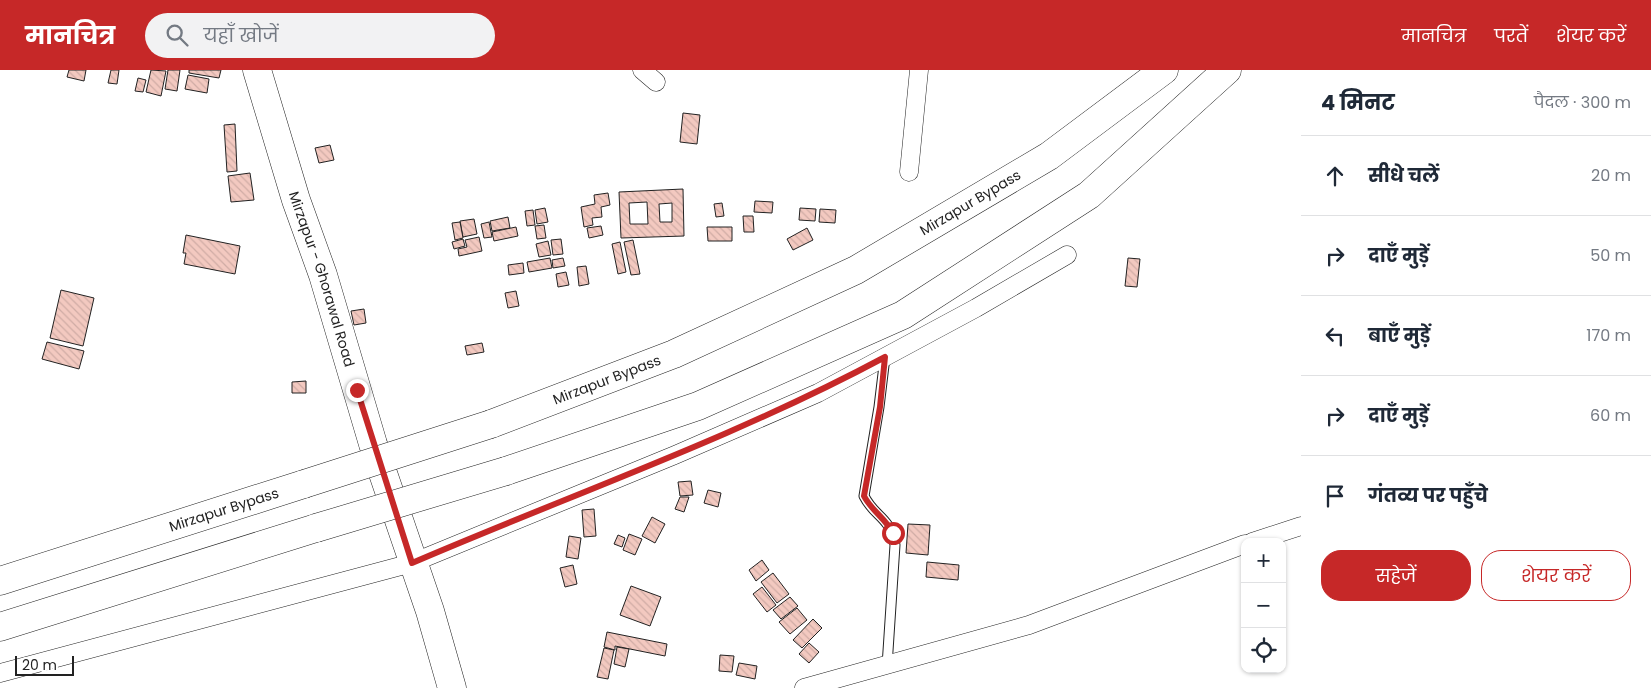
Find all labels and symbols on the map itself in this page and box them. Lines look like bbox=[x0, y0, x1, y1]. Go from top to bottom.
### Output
street label: Mirzapur Bypass bbox=[916, 165, 1024, 240]
street label: Mirzapur - Ghorawal Road bbox=[284, 189, 360, 369]
street label: Mirzapur Bypass bbox=[550, 350, 664, 409]
route end bbox=[346, 379, 369, 402]
street label: Mirzapur Bypass bbox=[167, 483, 281, 536]
route start bbox=[882, 522, 905, 545]
scale bar bbox=[15, 653, 74, 676]

